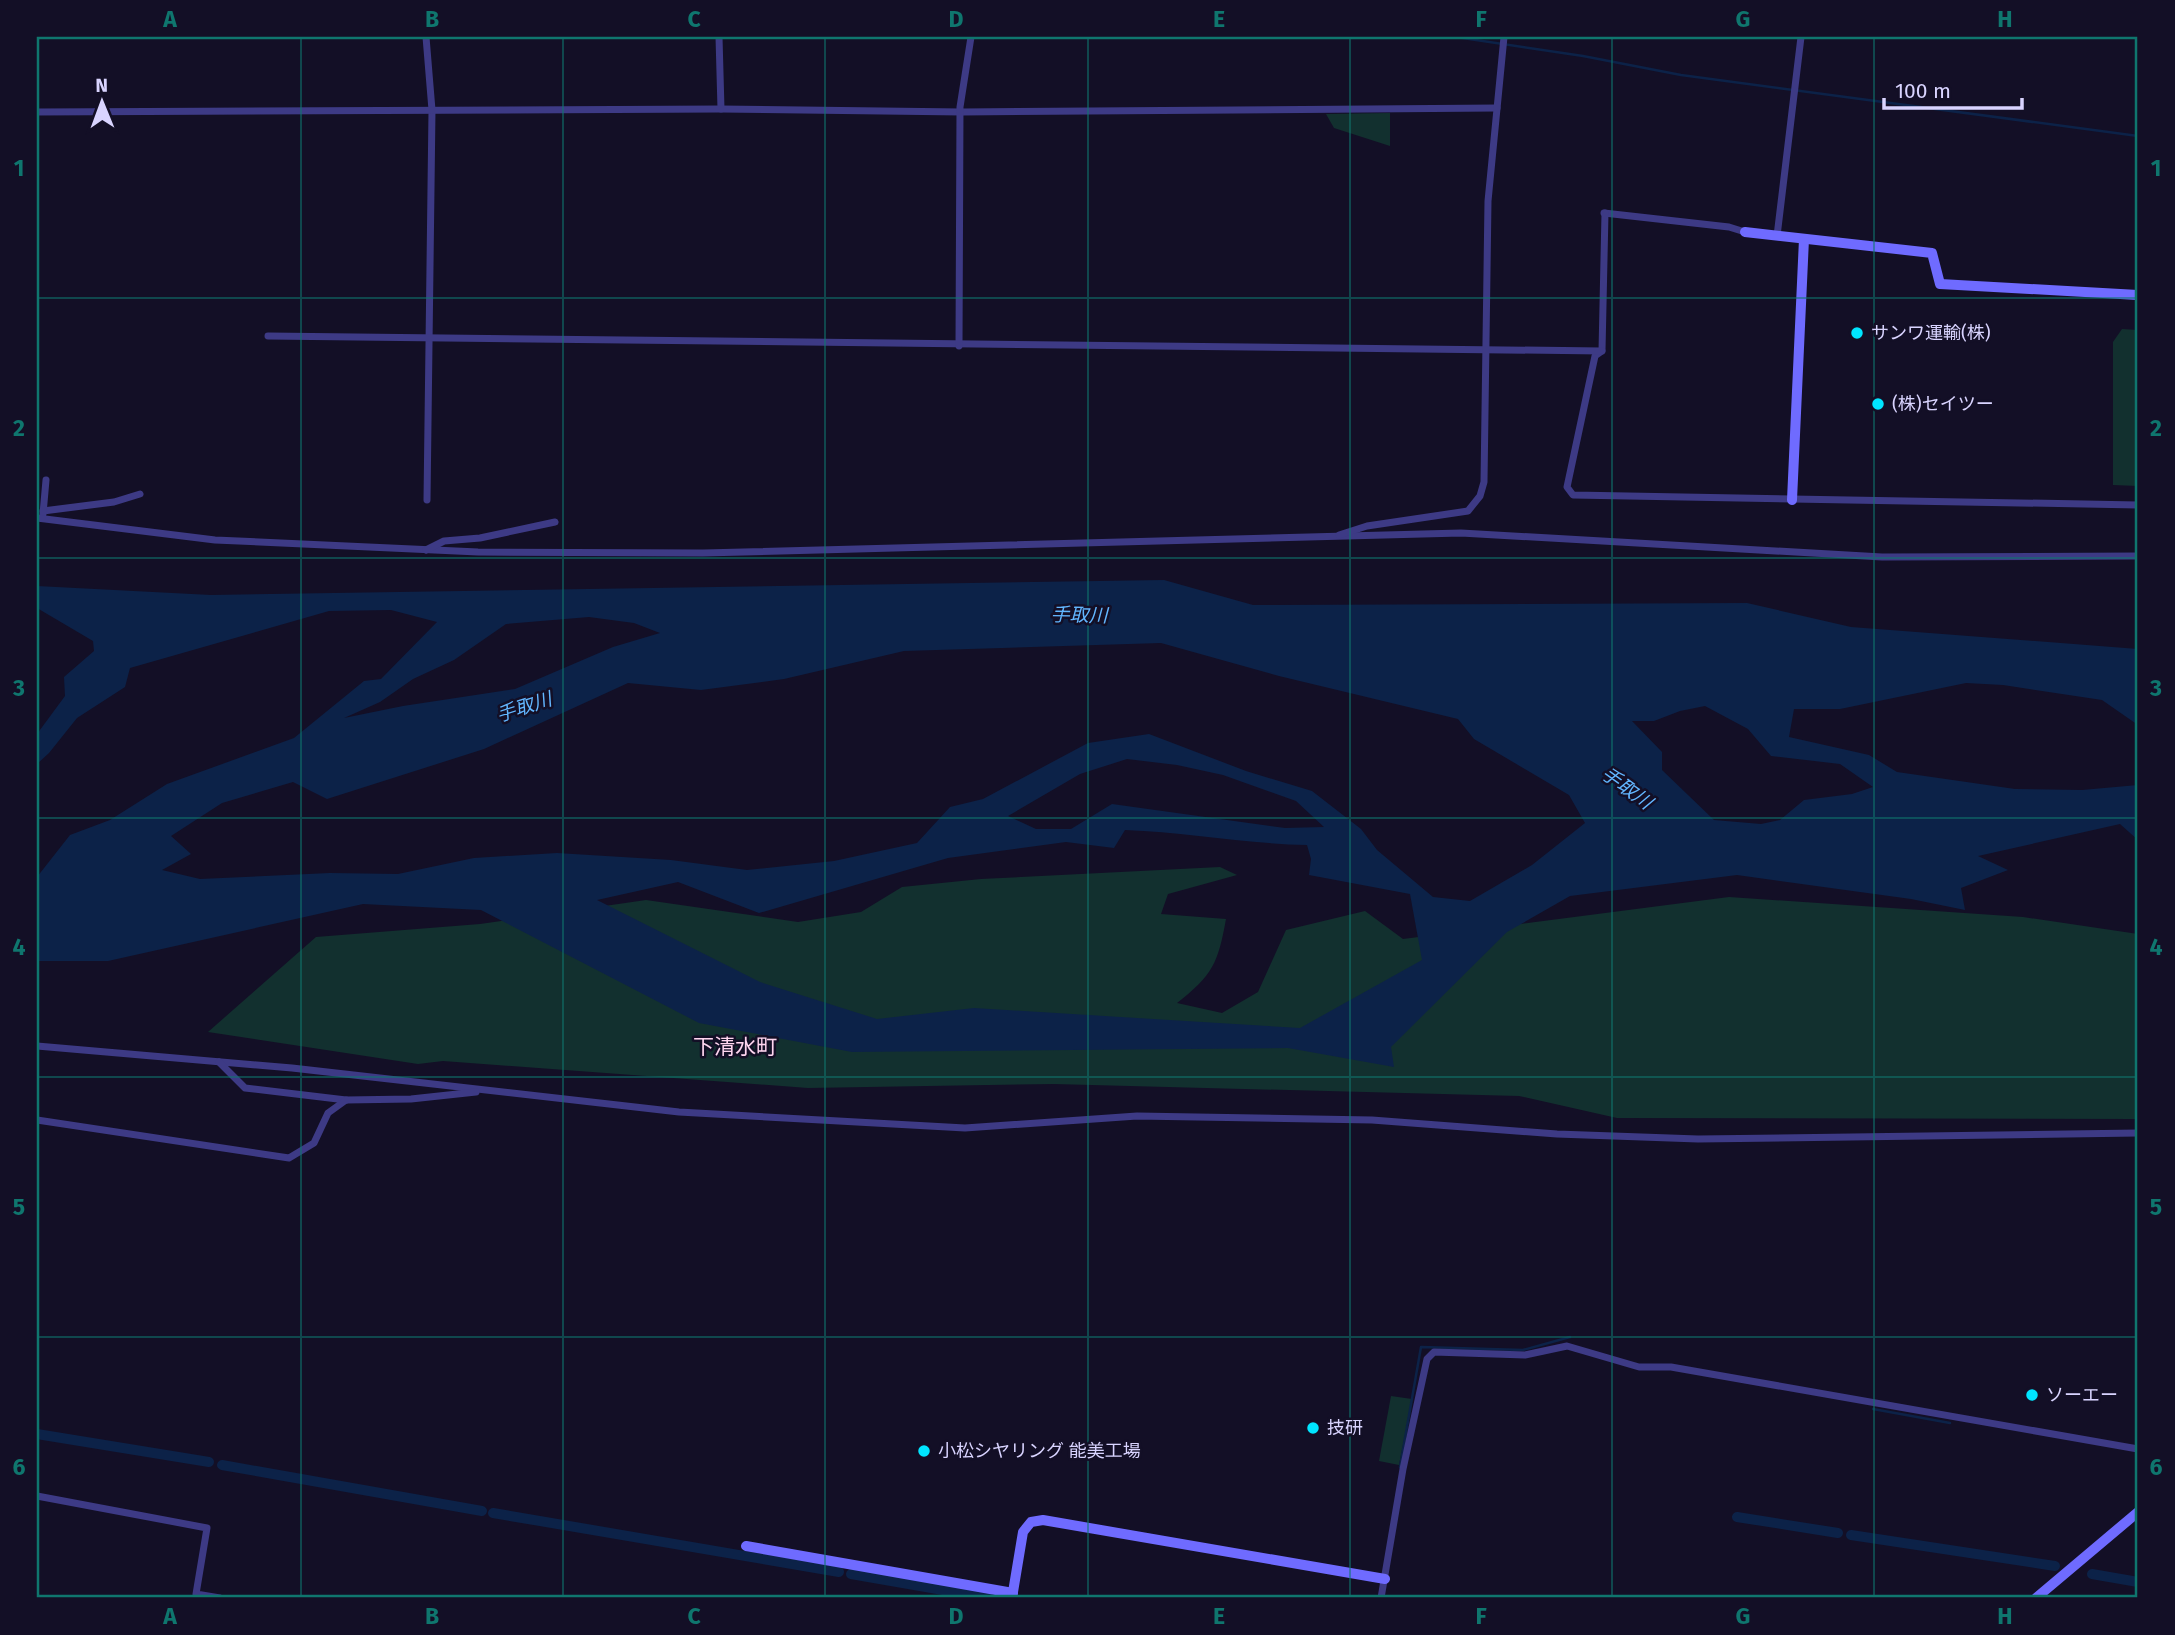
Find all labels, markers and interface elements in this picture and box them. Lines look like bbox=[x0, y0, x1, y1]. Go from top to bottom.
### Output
text: A bbox=[162, 5, 177, 33]
text: B bbox=[425, 5, 439, 33]
text: C bbox=[687, 5, 701, 33]
text: D bbox=[949, 5, 964, 33]
text: E bbox=[1213, 5, 1225, 33]
text: F bbox=[1475, 5, 1487, 33]
text: G bbox=[1736, 5, 1750, 33]
text: H bbox=[1997, 5, 2013, 33]
north arrow bbox=[66, 66, 136, 136]
scale bar bbox=[1884, 66, 2023, 110]
text: N bbox=[95, 74, 108, 97]
text: 100 m bbox=[1895, 78, 1951, 104]
text: 1 bbox=[14, 154, 24, 182]
text: 1 bbox=[2151, 154, 2161, 182]
place label: サンワ運輸(株) bbox=[1871, 322, 1991, 344]
marker: サンワ運輸(株) bbox=[1849, 325, 1865, 341]
place label: (株)セイツー bbox=[1892, 393, 1994, 415]
marker: (株)セイツー bbox=[1870, 396, 1886, 412]
text: 2 bbox=[13, 414, 25, 442]
text: 2 bbox=[2150, 414, 2162, 442]
water label: 手取川 bbox=[1050, 603, 1110, 627]
text: 3 bbox=[12, 674, 25, 702]
text: 3 bbox=[2149, 674, 2162, 702]
water label: 手取川 bbox=[493, 687, 557, 727]
water label: 手取川 bbox=[1597, 762, 1658, 815]
text: 4 bbox=[13, 933, 26, 961]
text: 4 bbox=[2150, 933, 2163, 961]
district label: 下清水町 bbox=[693, 1034, 777, 1060]
text: 5 bbox=[13, 1193, 25, 1221]
text: 5 bbox=[2150, 1193, 2162, 1221]
place label: ソーエー bbox=[2046, 1384, 2118, 1406]
marker: ソーエー bbox=[2024, 1387, 2040, 1403]
place label: 技研 bbox=[1327, 1417, 1363, 1439]
marker: 技研 bbox=[1305, 1420, 1321, 1436]
place label: 小松シヤリング 能美工場 bbox=[938, 1440, 1141, 1462]
marker: 小松シヤリング 能美工場 bbox=[916, 1443, 932, 1459]
text: 6 bbox=[13, 1453, 26, 1481]
text: 6 bbox=[2150, 1453, 2163, 1481]
text: A bbox=[162, 1602, 177, 1630]
text: B bbox=[425, 1602, 439, 1630]
text: C bbox=[687, 1602, 701, 1630]
text: D bbox=[949, 1602, 964, 1630]
text: E bbox=[1213, 1602, 1225, 1630]
text: F bbox=[1475, 1602, 1487, 1630]
text: G bbox=[1736, 1602, 1750, 1630]
text: H bbox=[1997, 1602, 2013, 1630]

